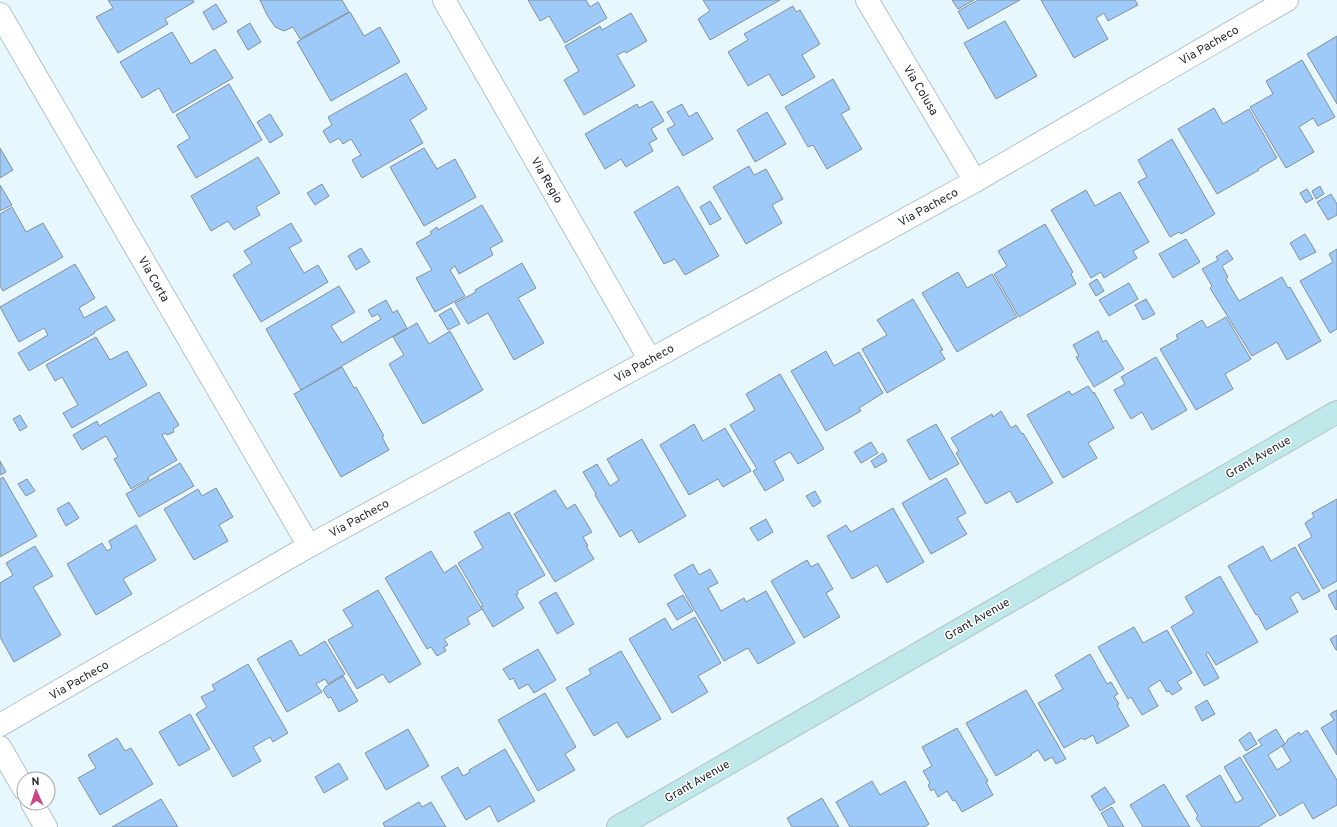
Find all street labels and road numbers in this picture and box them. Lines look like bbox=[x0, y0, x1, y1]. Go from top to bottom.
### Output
street label: Via Pacheco bbox=[1177, 22, 1242, 69]
street label: Via Colusa bbox=[899, 62, 941, 119]
street label: Via Regio bbox=[526, 154, 566, 207]
street label: Via Pacheco bbox=[896, 185, 962, 231]
street label: Via Corta bbox=[134, 254, 173, 305]
street label: Via Pacheco bbox=[612, 341, 678, 387]
street label: Grant Avenue bbox=[1223, 433, 1294, 483]
street label: Via Pacheco bbox=[327, 496, 393, 542]
street label: Grant Avenue bbox=[942, 595, 1013, 645]
street label: Via Pacheco bbox=[47, 657, 112, 704]
street label: Grant Avenue bbox=[662, 757, 733, 807]

